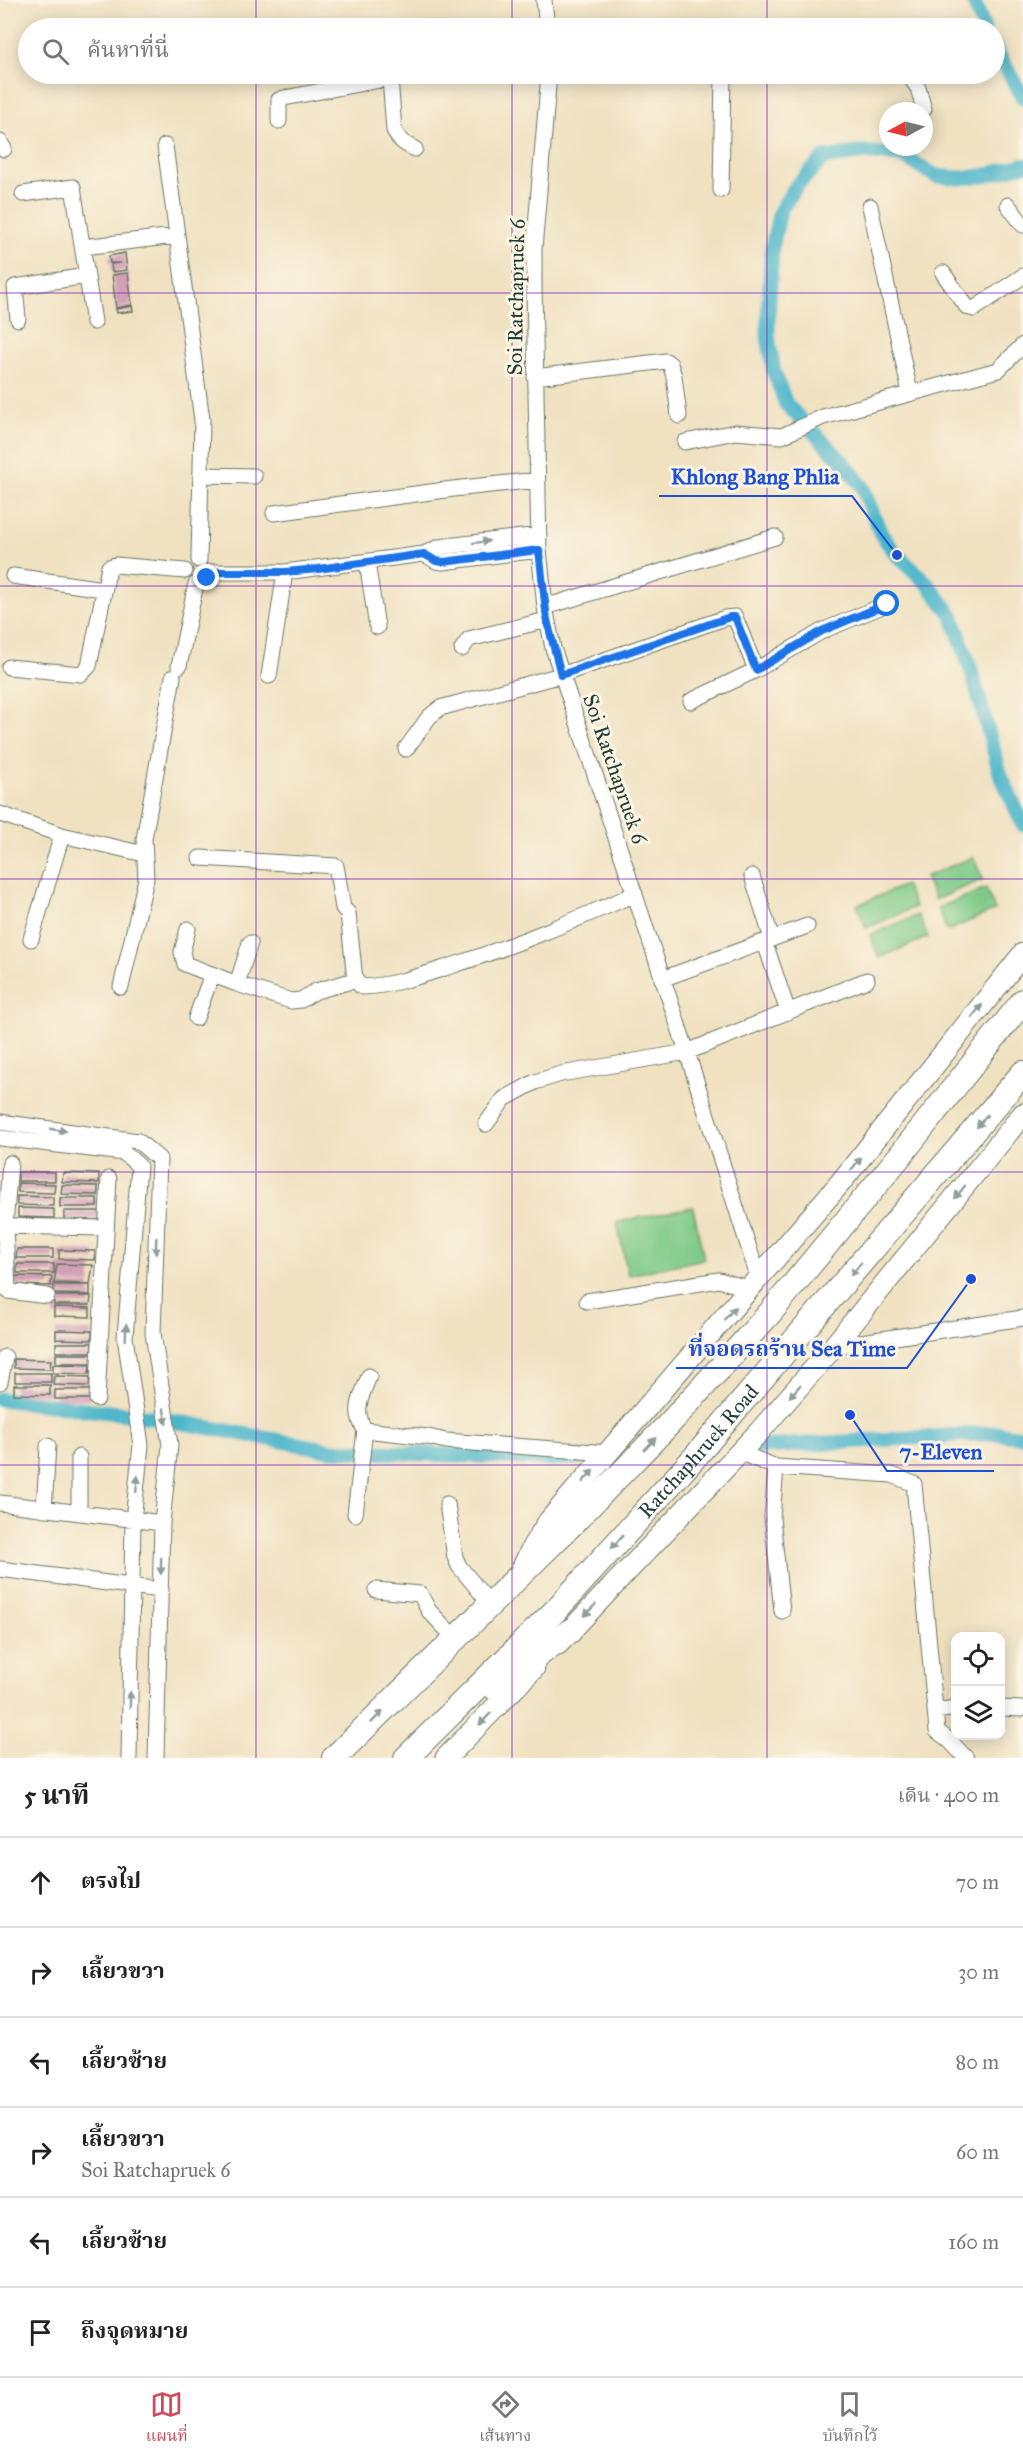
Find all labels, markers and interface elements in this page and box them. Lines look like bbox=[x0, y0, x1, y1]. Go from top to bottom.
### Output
search box bbox=[18, 18, 1005, 84]
icon: search bbox=[39, 35, 72, 68]
text: ค้นหาที่นี่ bbox=[87, 36, 169, 63]
north arrow bbox=[879, 102, 933, 156]
street label: Soi Ratchapruek 6 bbox=[502, 217, 530, 376]
callout: Khlong Bang Phlia bbox=[659, 456, 852, 496]
text: Khlong Bang Phlia bbox=[671, 463, 840, 490]
one-way arrow bbox=[471, 537, 490, 546]
route end bbox=[193, 564, 219, 590]
route start bbox=[873, 590, 899, 616]
street label: Soi Ratchapruek 6 bbox=[577, 691, 653, 849]
one-way arrow bbox=[971, 1003, 984, 1019]
one-way arrow bbox=[976, 1113, 989, 1129]
one-way arrow bbox=[49, 1125, 68, 1134]
one-way arrow bbox=[849, 1156, 861, 1171]
one-way arrow bbox=[953, 1184, 966, 1200]
one-way arrow bbox=[151, 1236, 161, 1255]
one-way arrow bbox=[850, 1261, 863, 1276]
one-way arrow bbox=[723, 1306, 736, 1321]
one-way arrow bbox=[122, 1322, 131, 1341]
callout: ที่จอดรถร้าน Sea Time bbox=[676, 1328, 907, 1368]
text: ที่จอดรถร้าน Sea Time bbox=[688, 1332, 896, 1362]
street label: Ratchaphruek Road bbox=[633, 1379, 764, 1524]
one-way arrow bbox=[789, 1383, 802, 1398]
one-way arrow bbox=[161, 1407, 170, 1426]
callout: 7-Eleven bbox=[887, 1431, 994, 1471]
one-way arrow bbox=[642, 1438, 656, 1452]
text: 7-Eleven bbox=[900, 1438, 983, 1465]
one-way arrow bbox=[581, 1469, 594, 1484]
one-way arrow bbox=[132, 1474, 142, 1493]
one-way arrow bbox=[610, 1535, 624, 1550]
one-way arrow bbox=[157, 1557, 166, 1576]
one-way arrow bbox=[584, 1602, 598, 1616]
map controls bbox=[951, 1632, 1005, 1740]
button: locate bbox=[951, 1632, 1005, 1686]
button: layers bbox=[951, 1686, 1005, 1740]
one-way arrow bbox=[125, 1690, 135, 1709]
one-way arrow bbox=[369, 1711, 383, 1725]
one-way arrow bbox=[478, 1711, 492, 1726]
text: 5 นาที bbox=[24, 1779, 89, 1811]
text: เดิน · 400 m bbox=[898, 1783, 999, 1807]
icon: ahead bbox=[24, 1866, 57, 1899]
text: ตรงไป bbox=[81, 1867, 141, 1894]
text: 70 m bbox=[956, 1870, 999, 1894]
icon: right bbox=[24, 1956, 57, 1989]
text: เลี้ยวขวา bbox=[81, 1957, 165, 1984]
text: 30 m bbox=[958, 1960, 999, 1984]
icon: left bbox=[24, 2046, 57, 2079]
text: เลี้ยวซ้าย bbox=[81, 2047, 167, 2074]
text: 80 m bbox=[956, 2050, 999, 2074]
text: เลี้ยวขวา bbox=[81, 2125, 165, 2152]
icon: right bbox=[24, 2136, 57, 2169]
text: 60 m bbox=[956, 2140, 999, 2164]
text: Soi Ratchapruek 6 bbox=[81, 2158, 230, 2182]
icon: left bbox=[24, 2226, 57, 2259]
text: เลี้ยวซ้าย bbox=[81, 2227, 167, 2254]
text: 160 m bbox=[948, 2230, 999, 2254]
icon: arrive bbox=[24, 2316, 57, 2349]
text: ถึงจุดหมาย bbox=[81, 2317, 188, 2344]
tab: แผนที่ bbox=[146, 2388, 188, 2450]
tab: เส้นทาง bbox=[479, 2388, 531, 2450]
tab: บันทึกไว้ bbox=[823, 2388, 877, 2450]

